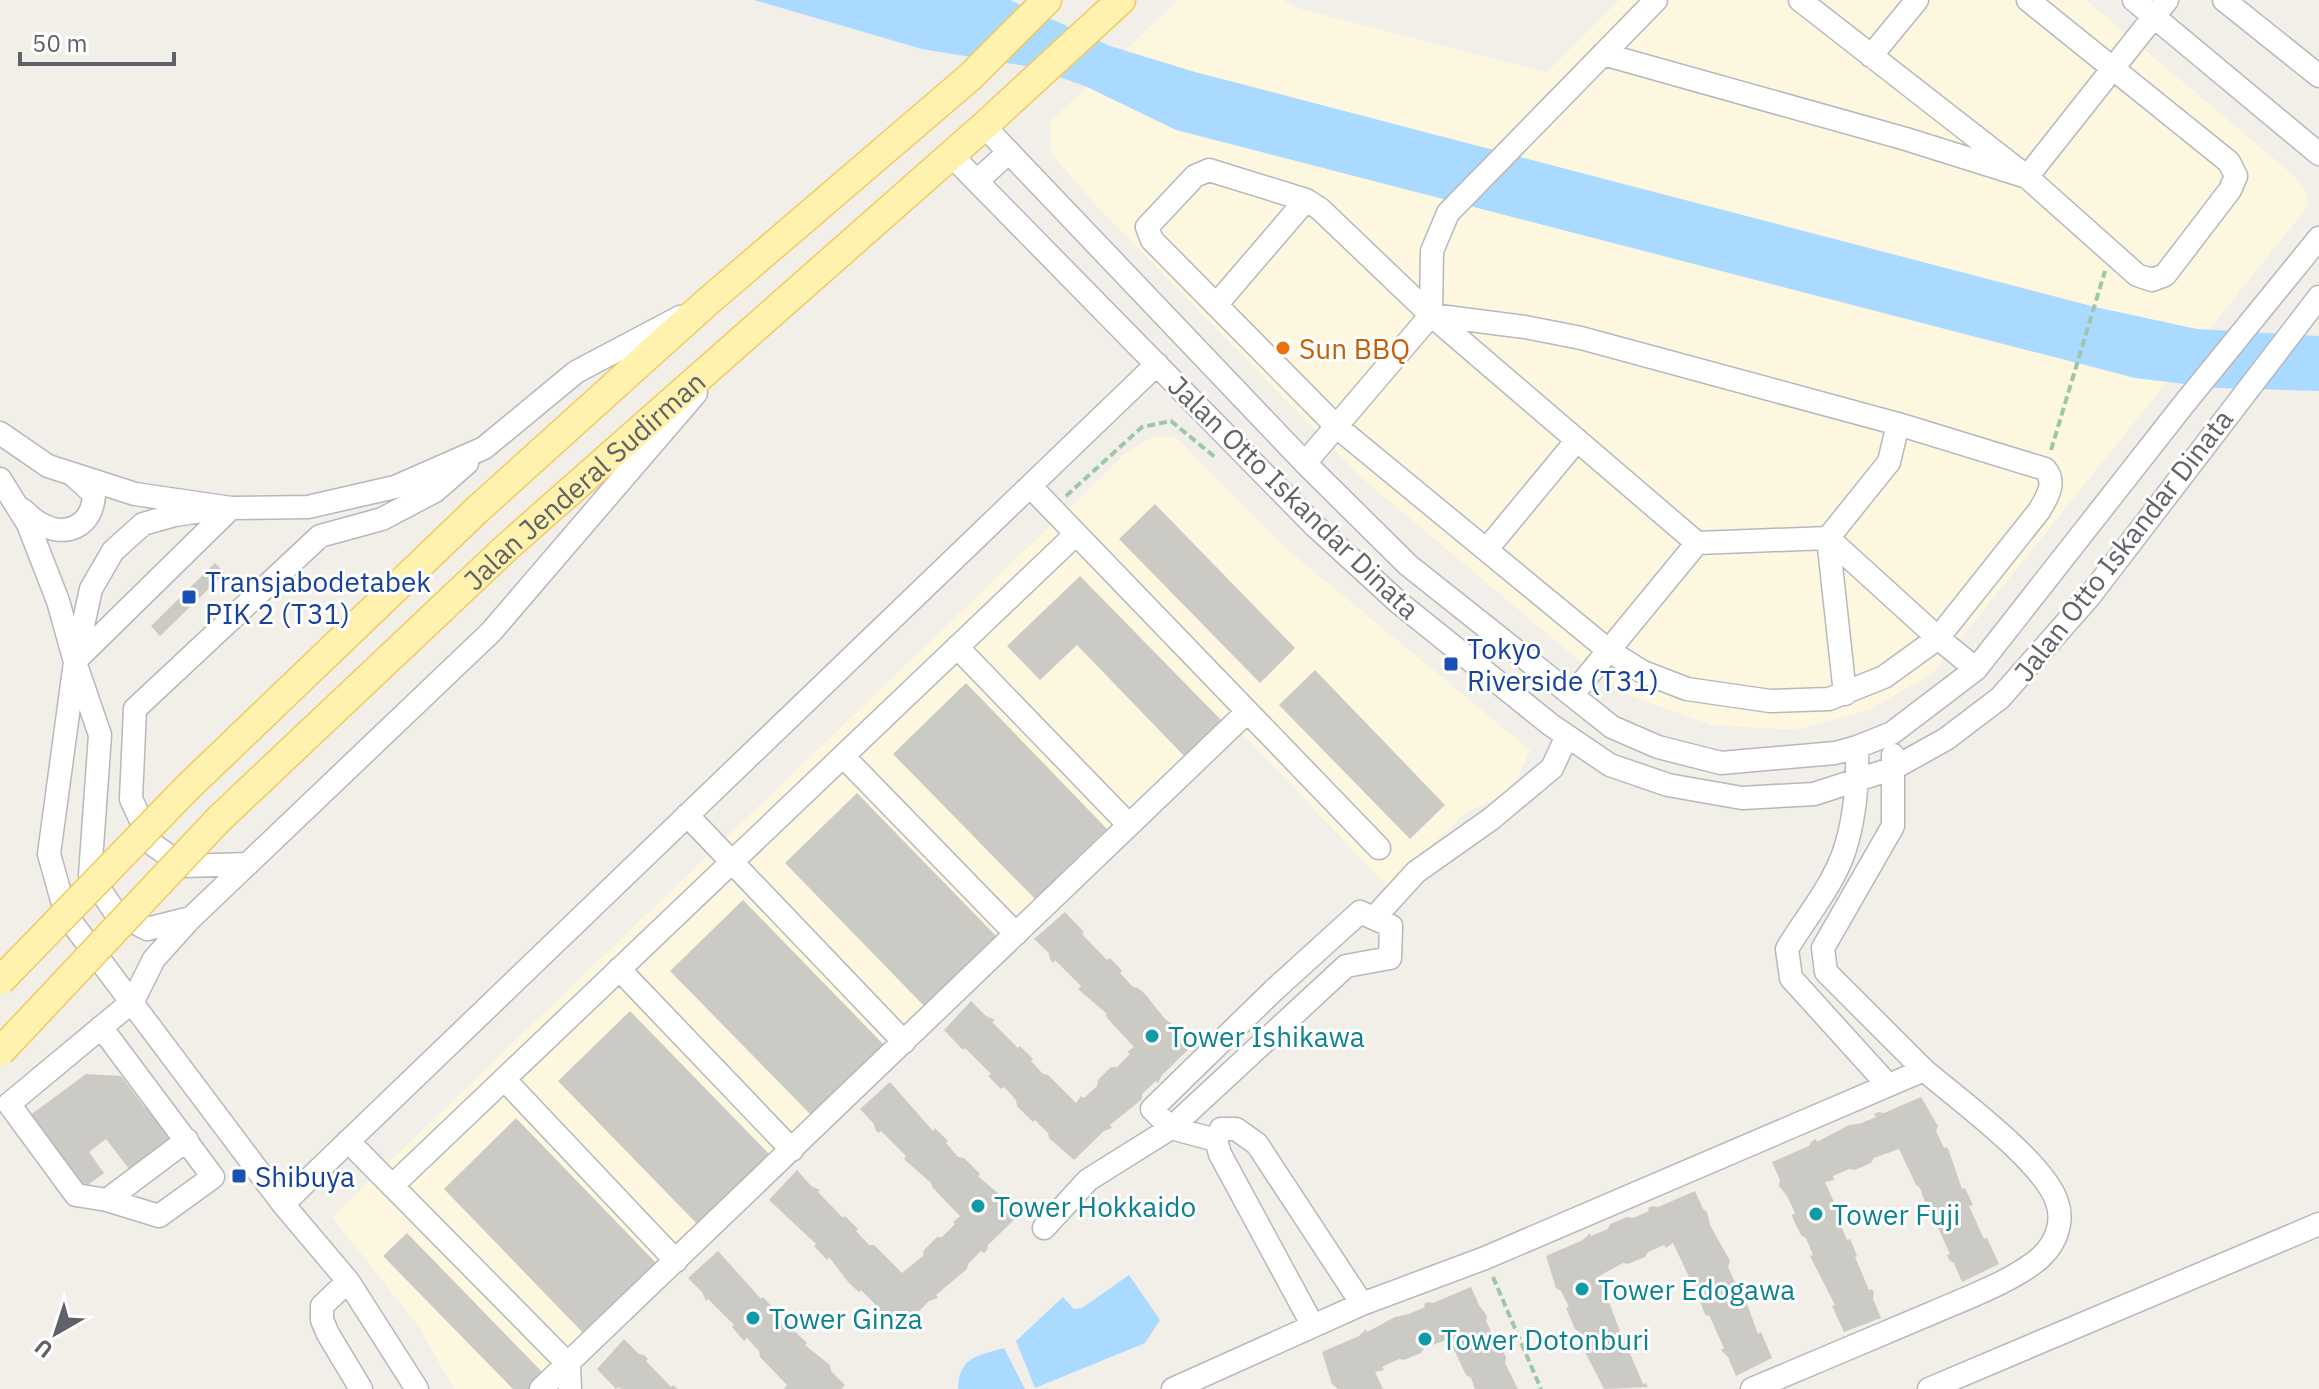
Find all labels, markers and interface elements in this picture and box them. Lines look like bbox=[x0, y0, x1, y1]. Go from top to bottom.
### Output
scale bar bbox=[20, 16, 174, 66]
text: 50 m bbox=[32, 27, 87, 59]
place label: Sun BBQ bbox=[1299, 330, 1410, 367]
marker: Sun BBQ bbox=[1274, 339, 1292, 357]
street label: Jalan Jenderal Sudirman bbox=[455, 363, 713, 598]
street label: Jalan Otto Iskandar Dinata bbox=[1160, 367, 1428, 627]
street label: Jalan Otto Iskandar Dinata bbox=[2005, 401, 2241, 689]
place label: Transjabodetabek PIK 2 (T31) bbox=[205, 563, 431, 632]
marker: Transjabodetabek PIK 2 (T31) bbox=[180, 588, 198, 606]
place label: Tokyo Riverside (T31) bbox=[1467, 630, 1659, 699]
marker: Tokyo Riverside (T31) bbox=[1442, 655, 1460, 673]
place label: Tower Ishikawa bbox=[1168, 1018, 1365, 1055]
marker: Tower Ishikawa bbox=[1143, 1027, 1161, 1045]
place label: Shibuya bbox=[255, 1158, 355, 1195]
marker: Shibuya bbox=[230, 1167, 248, 1185]
place label: Tower Hokkaido bbox=[994, 1188, 1196, 1225]
place label: Tower Fuji bbox=[1832, 1196, 1960, 1233]
marker: Tower Hokkaido bbox=[969, 1197, 987, 1215]
marker: Tower Fuji bbox=[1807, 1205, 1825, 1223]
place label: Tower Edogawa bbox=[1598, 1271, 1795, 1308]
marker: Tower Edogawa bbox=[1573, 1280, 1591, 1298]
north arrow bbox=[16, 1293, 96, 1373]
place label: Tower Ginza bbox=[769, 1300, 923, 1337]
marker: Tower Ginza bbox=[744, 1309, 762, 1327]
place label: Tower Dotonburi bbox=[1441, 1321, 1650, 1358]
marker: Tower Dotonburi bbox=[1416, 1330, 1434, 1348]
text: U bbox=[28, 1333, 58, 1365]

